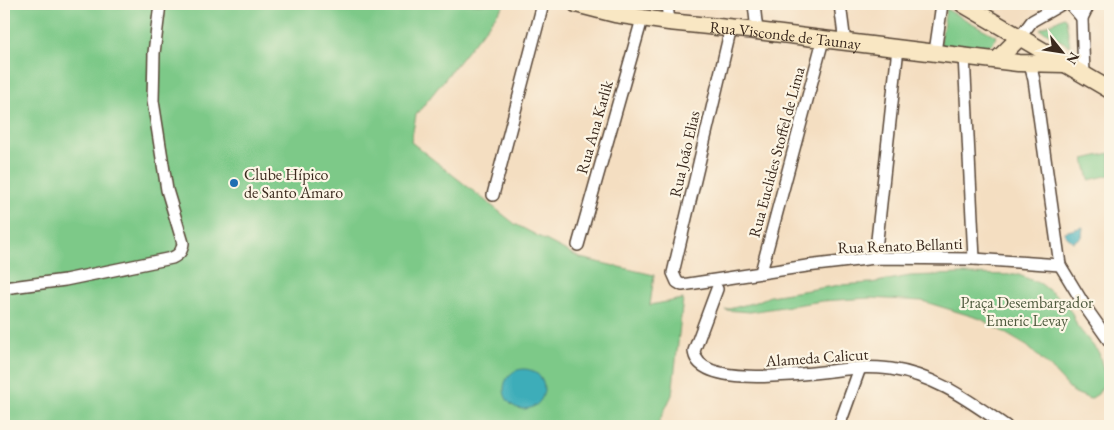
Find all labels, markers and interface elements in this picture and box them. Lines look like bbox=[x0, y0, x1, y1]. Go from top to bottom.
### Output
street label: Rua Visconde de Taunay bbox=[709, 16, 863, 55]
north arrow bbox=[1036, 28, 1086, 78]
text: N bbox=[1062, 49, 1084, 68]
street label: Rua Euclides Stoffel de Lima bbox=[744, 64, 810, 240]
street label: Rua Ana Karlik bbox=[571, 77, 618, 176]
street label: Rua João Elias bbox=[664, 109, 705, 199]
place label: Clube Hípico de Santo Amaro bbox=[244, 164, 343, 203]
marker: Clube Hípico de Santo Amaro bbox=[228, 177, 240, 189]
street label: Rua Renato Bellanti bbox=[837, 233, 963, 258]
park label: Praça Desembargador Emeric Levay bbox=[961, 292, 1094, 331]
street label: Alameda Calicut bbox=[764, 343, 869, 372]

